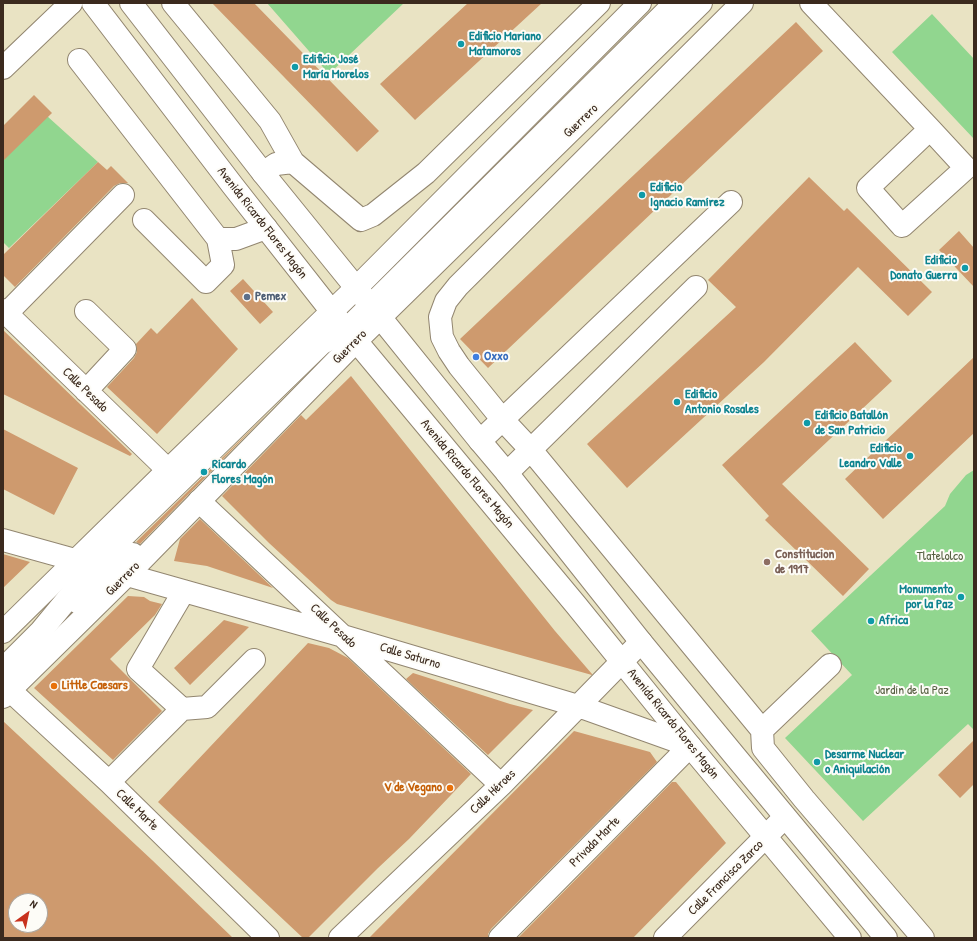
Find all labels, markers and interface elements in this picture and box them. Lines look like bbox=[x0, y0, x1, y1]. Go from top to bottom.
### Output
place label: Edificio Mariano Matamoros bbox=[469, 29, 541, 60]
marker: Edificio Mariano Matamoros bbox=[456, 39, 466, 49]
place label: Edificio José María Morelos bbox=[303, 52, 369, 83]
marker: Edificio José María Morelos bbox=[290, 62, 300, 72]
street label: Guerrero bbox=[560, 101, 602, 141]
street label: Avenida Ricardo Flores Magón bbox=[214, 164, 310, 282]
place label: Edificio Ignacio Ramírez bbox=[650, 180, 724, 211]
marker: Edificio Ignacio Ramírez bbox=[637, 190, 647, 200]
place label: Edificio Donato Guerra bbox=[890, 253, 957, 284]
marker: Edificio Donato Guerra bbox=[960, 263, 970, 273]
place label: Pemex bbox=[255, 289, 286, 305]
marker: Pemex bbox=[242, 292, 252, 302]
street label: Guerrero bbox=[330, 327, 370, 367]
place label: Oxxo bbox=[484, 349, 508, 365]
marker: Oxxo bbox=[471, 352, 481, 362]
street label: Calle Pesado bbox=[59, 364, 111, 416]
place label: Edificio Antonio Rosales bbox=[685, 387, 759, 418]
marker: Edificio Antonio Rosales bbox=[672, 397, 682, 407]
place label: Edificio Batallón de San Patricio bbox=[815, 408, 888, 439]
street label: Avenida Ricardo Flores Magón bbox=[417, 416, 517, 532]
marker: Edificio Batallón de San Patricio bbox=[802, 418, 812, 428]
place label: Edificio Leandro Valle bbox=[840, 441, 902, 472]
marker: Edificio Leandro Valle bbox=[905, 451, 915, 461]
place label: Ricardo Flores Magón bbox=[212, 457, 273, 488]
marker: Ricardo Flores Magón bbox=[199, 467, 209, 477]
place label: Constitucion de 1917 bbox=[775, 547, 834, 578]
park label: Tlatelolco bbox=[917, 549, 963, 565]
marker: Constitucion de 1917 bbox=[762, 557, 772, 567]
street label: Guerrero bbox=[103, 559, 143, 599]
place label: Monumento por la Paz bbox=[899, 582, 953, 613]
marker: Monumento por la Paz bbox=[956, 592, 966, 602]
street label: Calle Pesado bbox=[307, 601, 359, 651]
place label: Africa bbox=[879, 613, 908, 629]
marker: Africa bbox=[866, 616, 876, 626]
street label: Calle Saturno bbox=[378, 639, 442, 673]
street label: Avenida Ricardo Flores Magón bbox=[624, 666, 722, 782]
place label: Little Caesars bbox=[62, 678, 128, 694]
marker: Little Caesars bbox=[49, 681, 59, 691]
park label: Jardín de la Paz bbox=[875, 683, 949, 699]
place label: Desarme Nuclear o Aniquilación bbox=[825, 747, 904, 778]
marker: Desarme Nuclear o Aniquilación bbox=[812, 757, 822, 767]
street label: Calle Héroes bbox=[467, 766, 519, 818]
place label: V de Vegano bbox=[384, 780, 442, 796]
marker: V de Vegano bbox=[445, 783, 455, 793]
street label: Calle Marte bbox=[112, 786, 162, 834]
street label: Privada Marte bbox=[566, 813, 624, 871]
street label: Calle Francisco Zarco bbox=[685, 837, 767, 919]
north arrow bbox=[8, 893, 48, 933]
text: N bbox=[28, 896, 40, 911]

